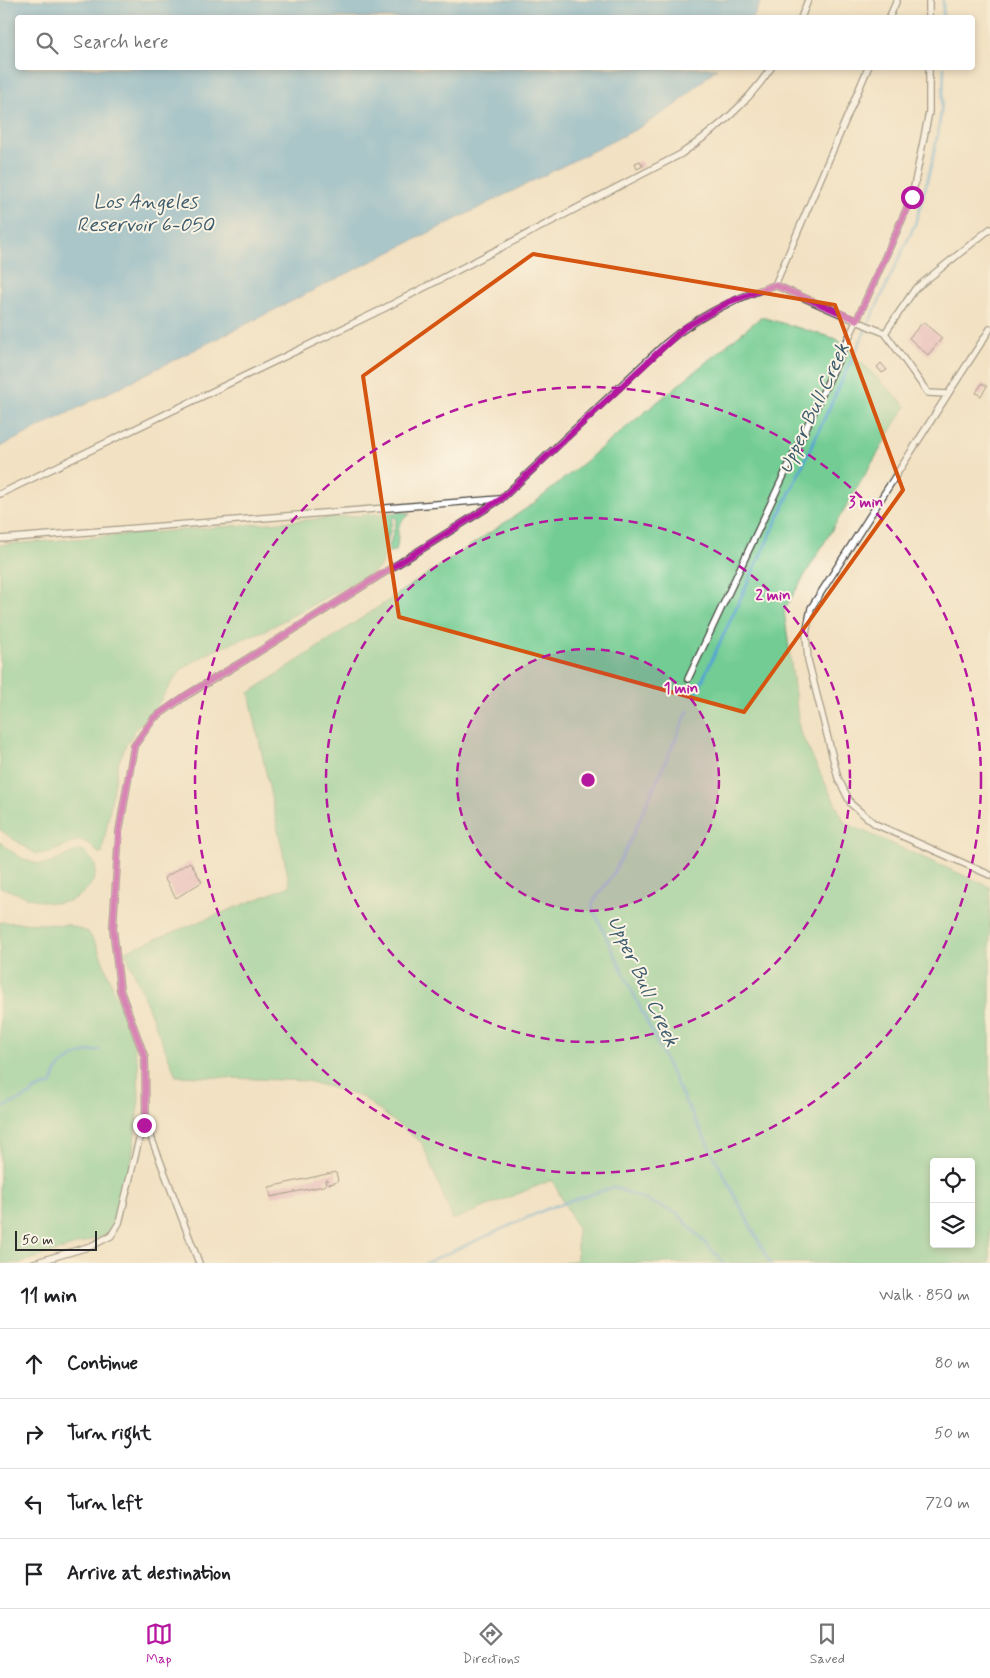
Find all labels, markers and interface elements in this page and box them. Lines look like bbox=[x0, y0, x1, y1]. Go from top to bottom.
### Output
search box bbox=[15, 15, 975, 70]
icon: search bbox=[33, 29, 61, 57]
text: Search here bbox=[73, 30, 169, 55]
route start bbox=[901, 186, 924, 209]
water label: Los Angeles Reservoir 6-050 bbox=[76, 189, 214, 239]
water label: Upper Bull Creek bbox=[772, 339, 857, 478]
text: 3 min bbox=[849, 493, 883, 513]
text: 2 min bbox=[755, 586, 791, 606]
text: 1 min bbox=[664, 679, 698, 699]
centre of rings bbox=[579, 771, 597, 789]
water label: Upper Bull Creek bbox=[600, 912, 685, 1052]
route end bbox=[133, 1114, 156, 1137]
map controls bbox=[930, 1158, 975, 1248]
button: locate bbox=[930, 1158, 975, 1203]
button: layers bbox=[930, 1203, 975, 1248]
scale bar bbox=[15, 1228, 98, 1251]
text: 50 m bbox=[22, 1231, 53, 1249]
text: 11 min bbox=[20, 1282, 77, 1310]
text: Walk · 850 m bbox=[879, 1285, 970, 1306]
icon: ahead bbox=[20, 1350, 48, 1378]
text: Continue bbox=[67, 1351, 138, 1376]
text: 80 m bbox=[935, 1353, 970, 1374]
icon: right bbox=[20, 1420, 48, 1448]
text: Turn right bbox=[67, 1421, 151, 1446]
text: 50 m bbox=[934, 1423, 970, 1444]
icon: left bbox=[20, 1490, 48, 1518]
text: Turn left bbox=[67, 1491, 143, 1516]
text: 720 m bbox=[925, 1493, 970, 1514]
icon: arrive bbox=[20, 1560, 48, 1588]
text: Arrive at destination bbox=[67, 1561, 231, 1586]
tab: Map bbox=[145, 1620, 173, 1668]
tab: Directions bbox=[463, 1620, 520, 1668]
tab: Saved bbox=[810, 1620, 845, 1668]

